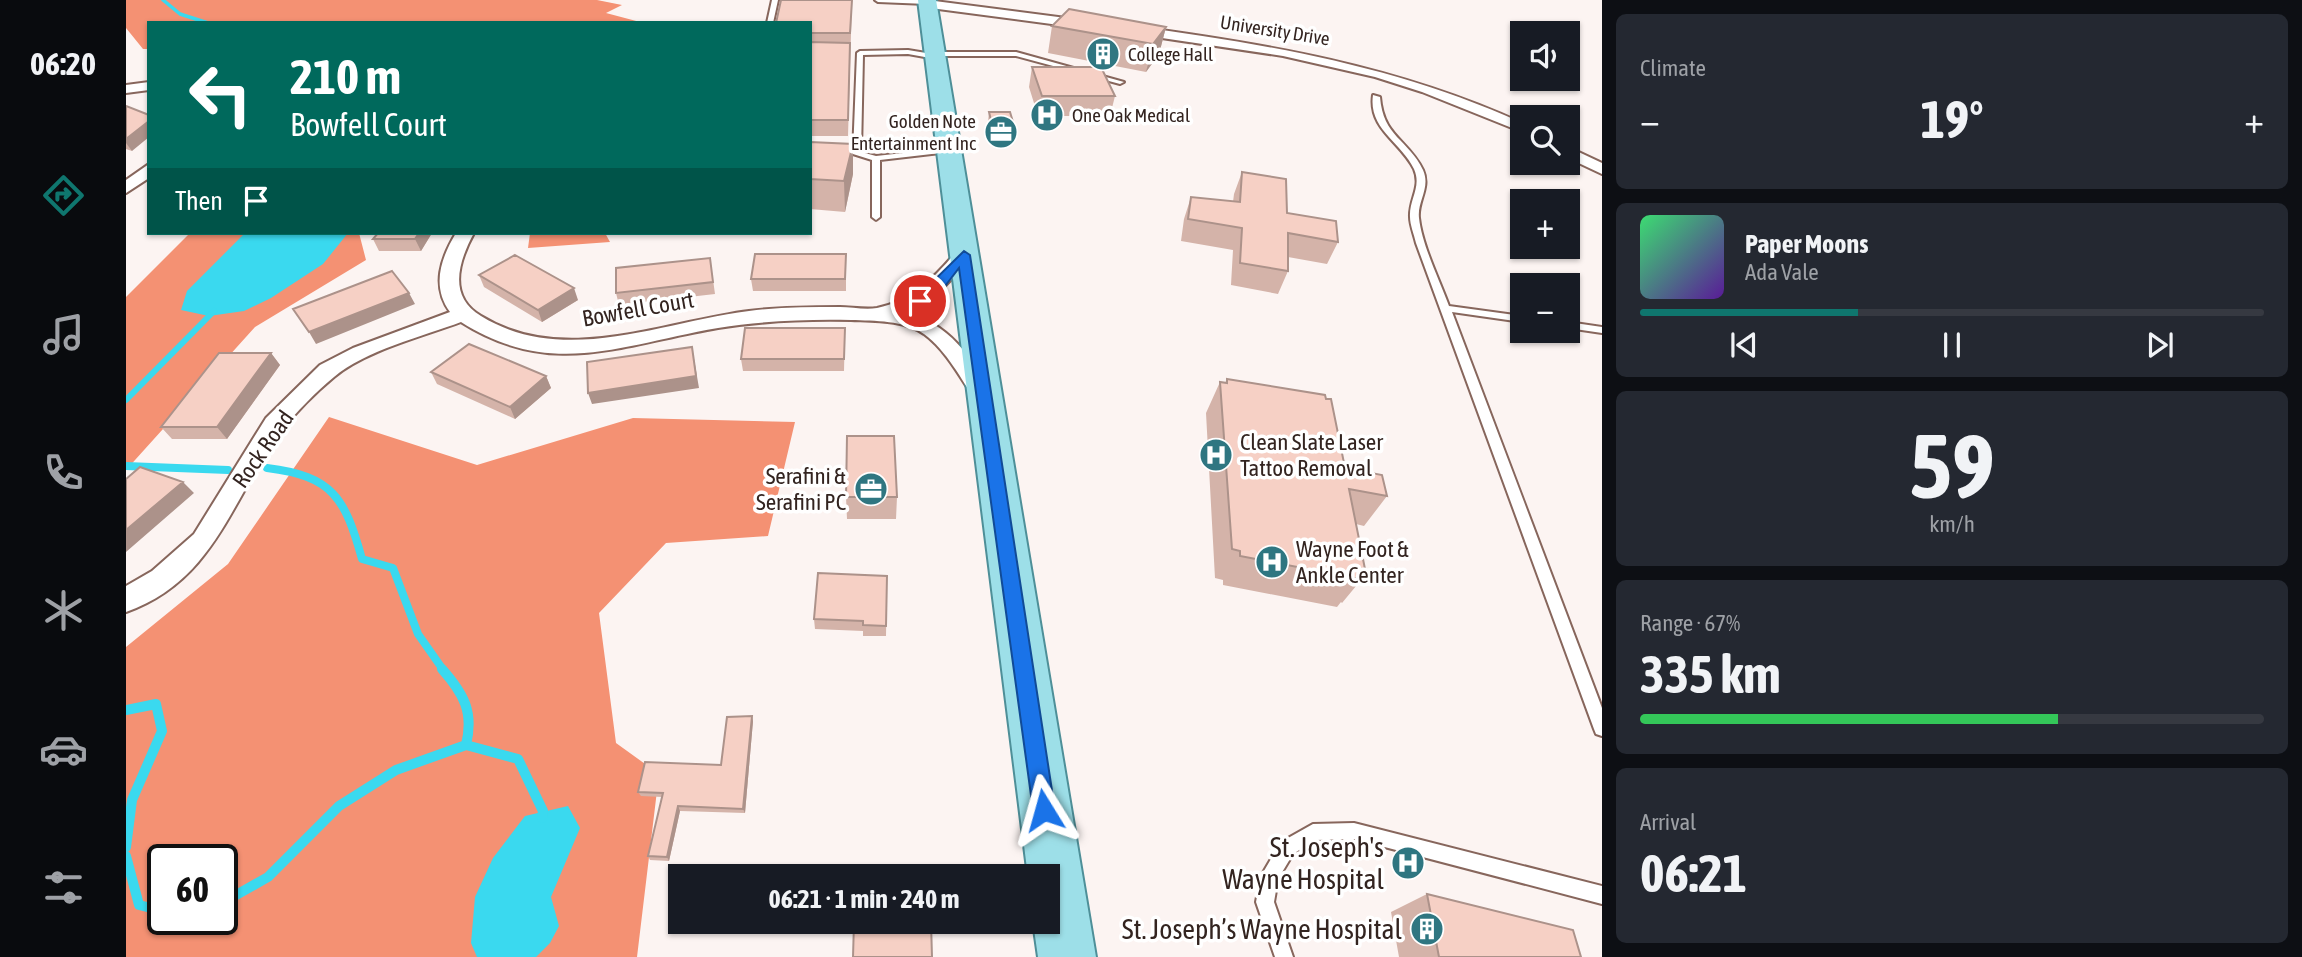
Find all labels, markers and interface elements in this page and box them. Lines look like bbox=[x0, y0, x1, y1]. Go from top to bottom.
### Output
street label: University Drive bbox=[1219, 10, 1331, 50]
map controls bbox=[1510, 21, 1580, 343]
button: sound bbox=[1510, 21, 1580, 91]
building icon: College Hall bbox=[1084, 35, 1122, 73]
place label: College Hall bbox=[1128, 43, 1213, 65]
text: 06:20 bbox=[30, 45, 96, 82]
text: 210 m bbox=[290, 48, 401, 104]
icon: left bbox=[175, 49, 266, 140]
text: Climate bbox=[1640, 55, 1706, 81]
text: 19° bbox=[1920, 89, 1984, 149]
hospital icon: One Oak Medical bbox=[1028, 96, 1066, 134]
text: − bbox=[1640, 98, 1660, 141]
text: + bbox=[2244, 98, 2264, 141]
place label: One Oak Medical bbox=[1072, 104, 1190, 126]
button: search bbox=[1510, 105, 1580, 175]
text: Bowfell Court bbox=[290, 106, 447, 143]
place label: Golden Note Entertainment Inc bbox=[851, 110, 977, 154]
office icon: Golden Note Entertainment Inc bbox=[982, 113, 1020, 151]
icon: directions bbox=[39, 171, 88, 220]
icon: arrive bbox=[237, 182, 275, 220]
text: Then bbox=[175, 186, 223, 216]
button: + bbox=[1510, 189, 1580, 259]
text: Paper Moons bbox=[1745, 229, 1868, 259]
text: Ada Vale bbox=[1745, 259, 1819, 285]
pin bbox=[890, 271, 950, 331]
button: − bbox=[1510, 273, 1580, 343]
icon: arrive bbox=[901, 282, 939, 320]
street label: Bowfell Court bbox=[580, 286, 696, 332]
icon: music bbox=[39, 310, 88, 359]
icon: previous bbox=[1725, 326, 1763, 364]
icon: pause bbox=[1933, 326, 1971, 364]
icon: next bbox=[2141, 326, 2179, 364]
street label: Rock Road bbox=[227, 406, 299, 492]
text: 59 bbox=[1909, 413, 1995, 517]
place label: Clean Slate Laser Tattoo Removal bbox=[1240, 429, 1384, 481]
hospital icon: Clean Slate Laser Tattoo Removal bbox=[1197, 436, 1235, 474]
icon: phone bbox=[39, 448, 88, 497]
place label: Serafini & Serafini PC bbox=[756, 463, 846, 515]
office icon: Serafini & Serafini PC bbox=[852, 470, 890, 508]
text: km/h bbox=[1929, 511, 1975, 537]
place label: Wayne Foot & Ankle Center bbox=[1296, 536, 1409, 588]
hospital icon: Wayne Foot & Ankle Center bbox=[1253, 543, 1291, 581]
icon: climate bbox=[39, 586, 88, 635]
text: Range · 67% bbox=[1640, 610, 1740, 636]
text: 335 km bbox=[1640, 644, 1781, 704]
icon: car bbox=[39, 725, 88, 774]
position arrow bbox=[1007, 773, 1081, 847]
text: Arrival bbox=[1640, 809, 1696, 835]
place label: St. Joseph's Wayne Hospital bbox=[1222, 831, 1385, 895]
text: 06:21 bbox=[1640, 843, 1747, 903]
speed limit sign: 60 bbox=[147, 844, 238, 935]
hospital icon: St. Joseph's Wayne Hospital bbox=[1389, 844, 1427, 882]
icon: filters bbox=[39, 863, 88, 912]
text: 06:21 · 1 min · 240 m bbox=[769, 884, 959, 914]
building icon: St. Joseph’s Wayne Hospital bbox=[1408, 910, 1446, 948]
place label: St. Joseph’s Wayne Hospital bbox=[1122, 913, 1403, 945]

